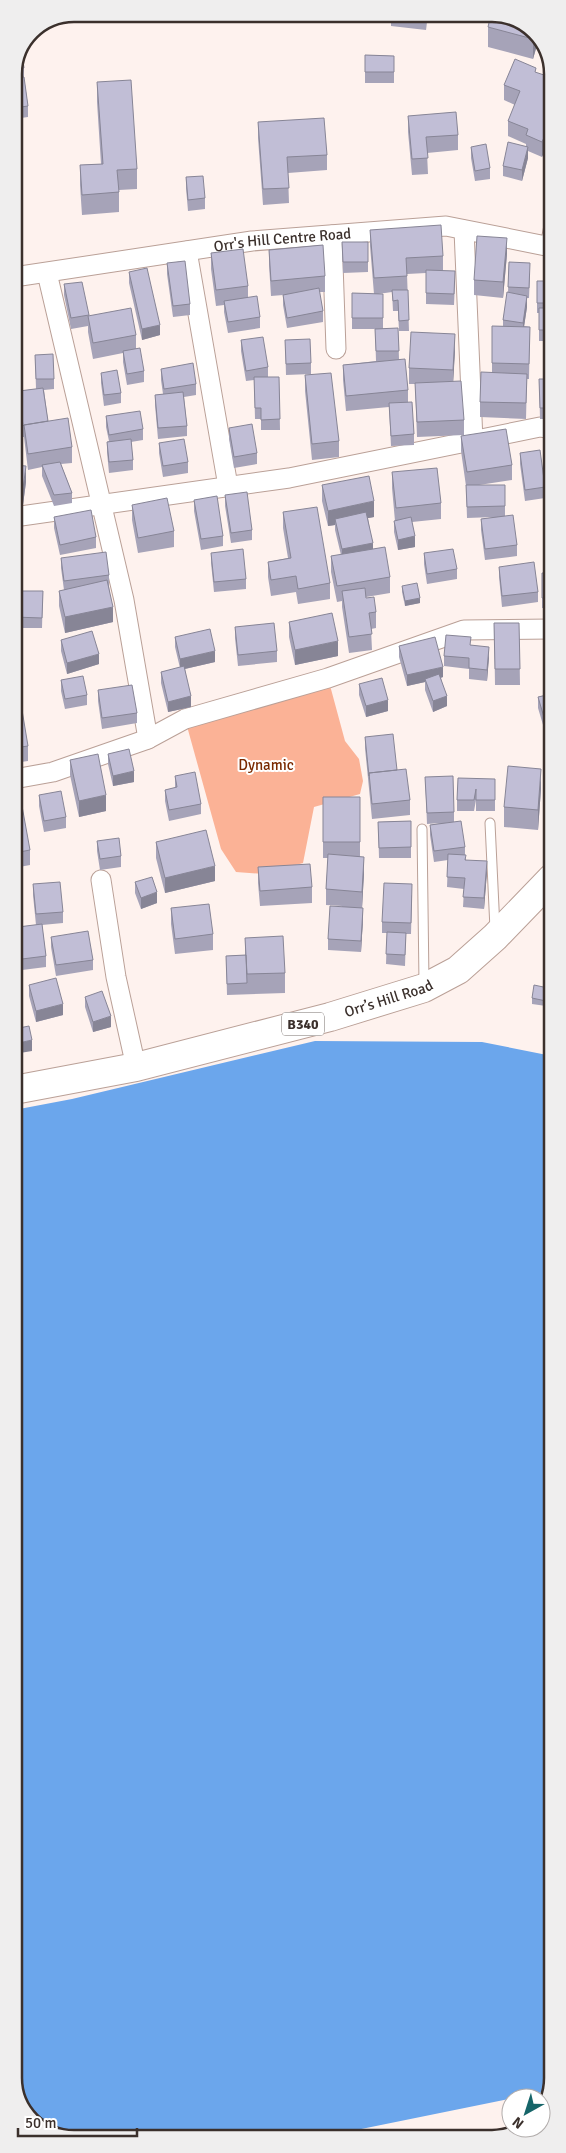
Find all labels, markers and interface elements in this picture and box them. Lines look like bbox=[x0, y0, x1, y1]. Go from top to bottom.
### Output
street label: Orr's Hill Centre Road bbox=[212, 224, 352, 256]
park label: Dynamic bbox=[238, 756, 294, 774]
street label: Orr’s Hill Road bbox=[342, 976, 436, 1021]
road number: B340 bbox=[282, 1012, 324, 1036]
north arrow bbox=[501, 2088, 551, 2138]
scale bar bbox=[18, 2106, 136, 2138]
text: N bbox=[509, 2113, 527, 2132]
text: 50 m bbox=[25, 2114, 56, 2132]

